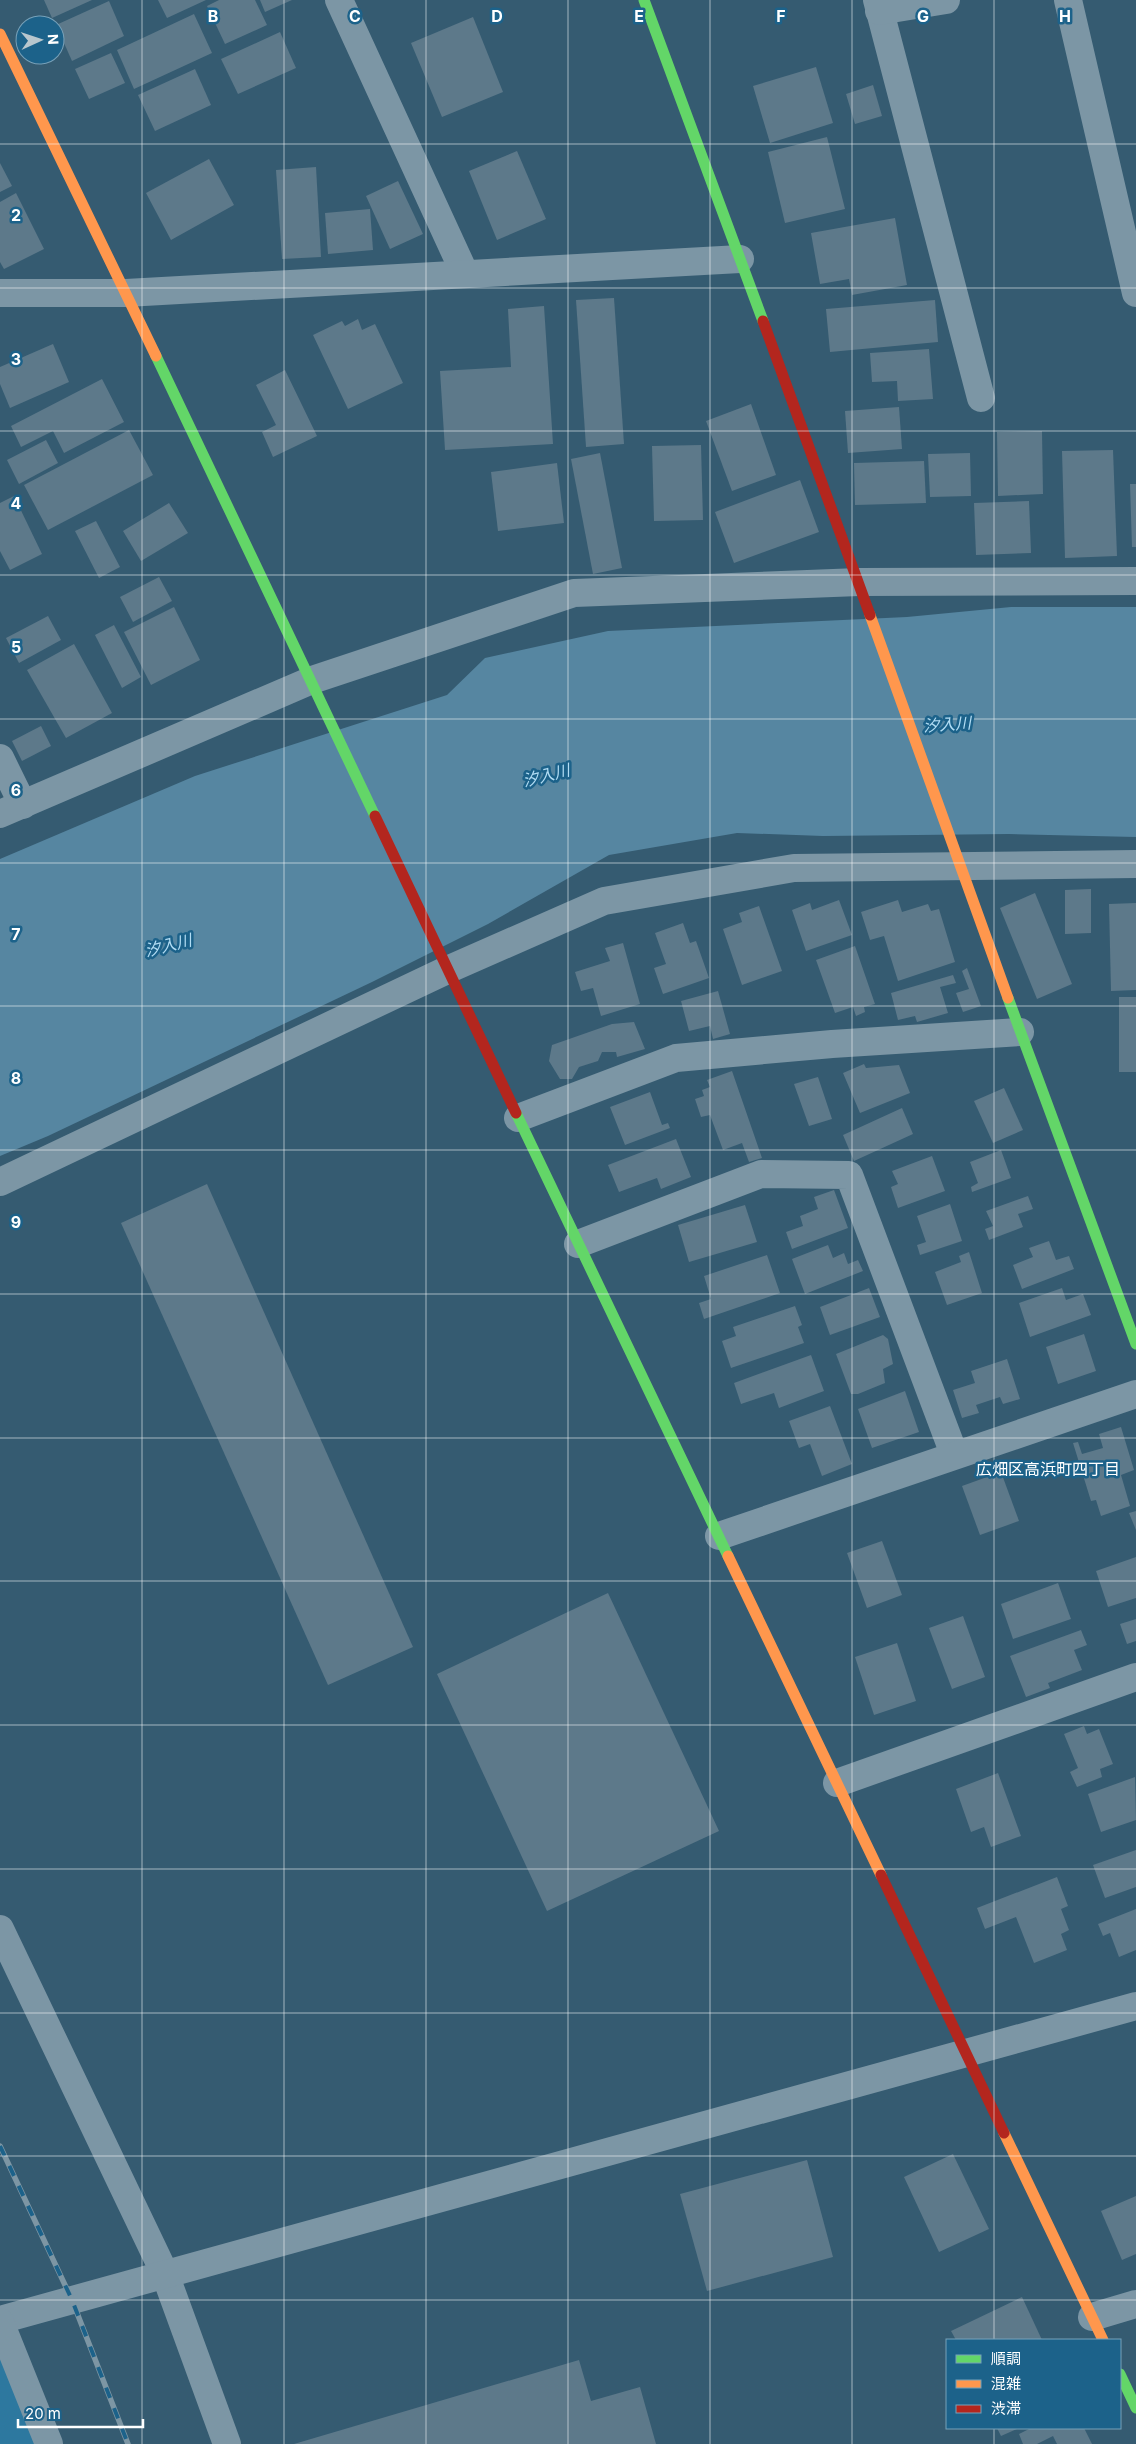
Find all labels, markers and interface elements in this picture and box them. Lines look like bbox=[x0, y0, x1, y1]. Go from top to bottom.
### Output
text: B bbox=[208, 6, 218, 26]
text: C bbox=[349, 6, 361, 26]
text: D bbox=[491, 6, 503, 26]
text: E bbox=[634, 6, 644, 26]
text: F bbox=[776, 6, 786, 26]
text: G bbox=[917, 6, 929, 26]
text: H bbox=[1059, 6, 1071, 26]
north arrow bbox=[15, 15, 65, 65]
text: N bbox=[45, 34, 62, 45]
text: 2 bbox=[11, 205, 21, 225]
text: 3 bbox=[11, 349, 21, 369]
text: 4 bbox=[11, 493, 22, 513]
text: 5 bbox=[11, 637, 21, 657]
water label: 汐入川 bbox=[922, 712, 974, 736]
water label: 汐入川 bbox=[520, 759, 574, 791]
text: 6 bbox=[11, 780, 21, 800]
text: 7 bbox=[11, 924, 21, 944]
water label: 汐入川 bbox=[142, 929, 196, 961]
text: 8 bbox=[11, 1068, 21, 1088]
text: 9 bbox=[11, 1212, 21, 1232]
district label: 広畑区高浜町四丁目 bbox=[976, 1459, 1120, 1479]
legend bbox=[946, 2339, 1121, 2429]
text: 順調 bbox=[991, 2349, 1021, 2368]
text: 混雑 bbox=[991, 2374, 1021, 2393]
scale bar bbox=[18, 2396, 142, 2428]
text: 渋滞 bbox=[991, 2399, 1021, 2418]
text: 20 m bbox=[25, 2404, 61, 2423]

